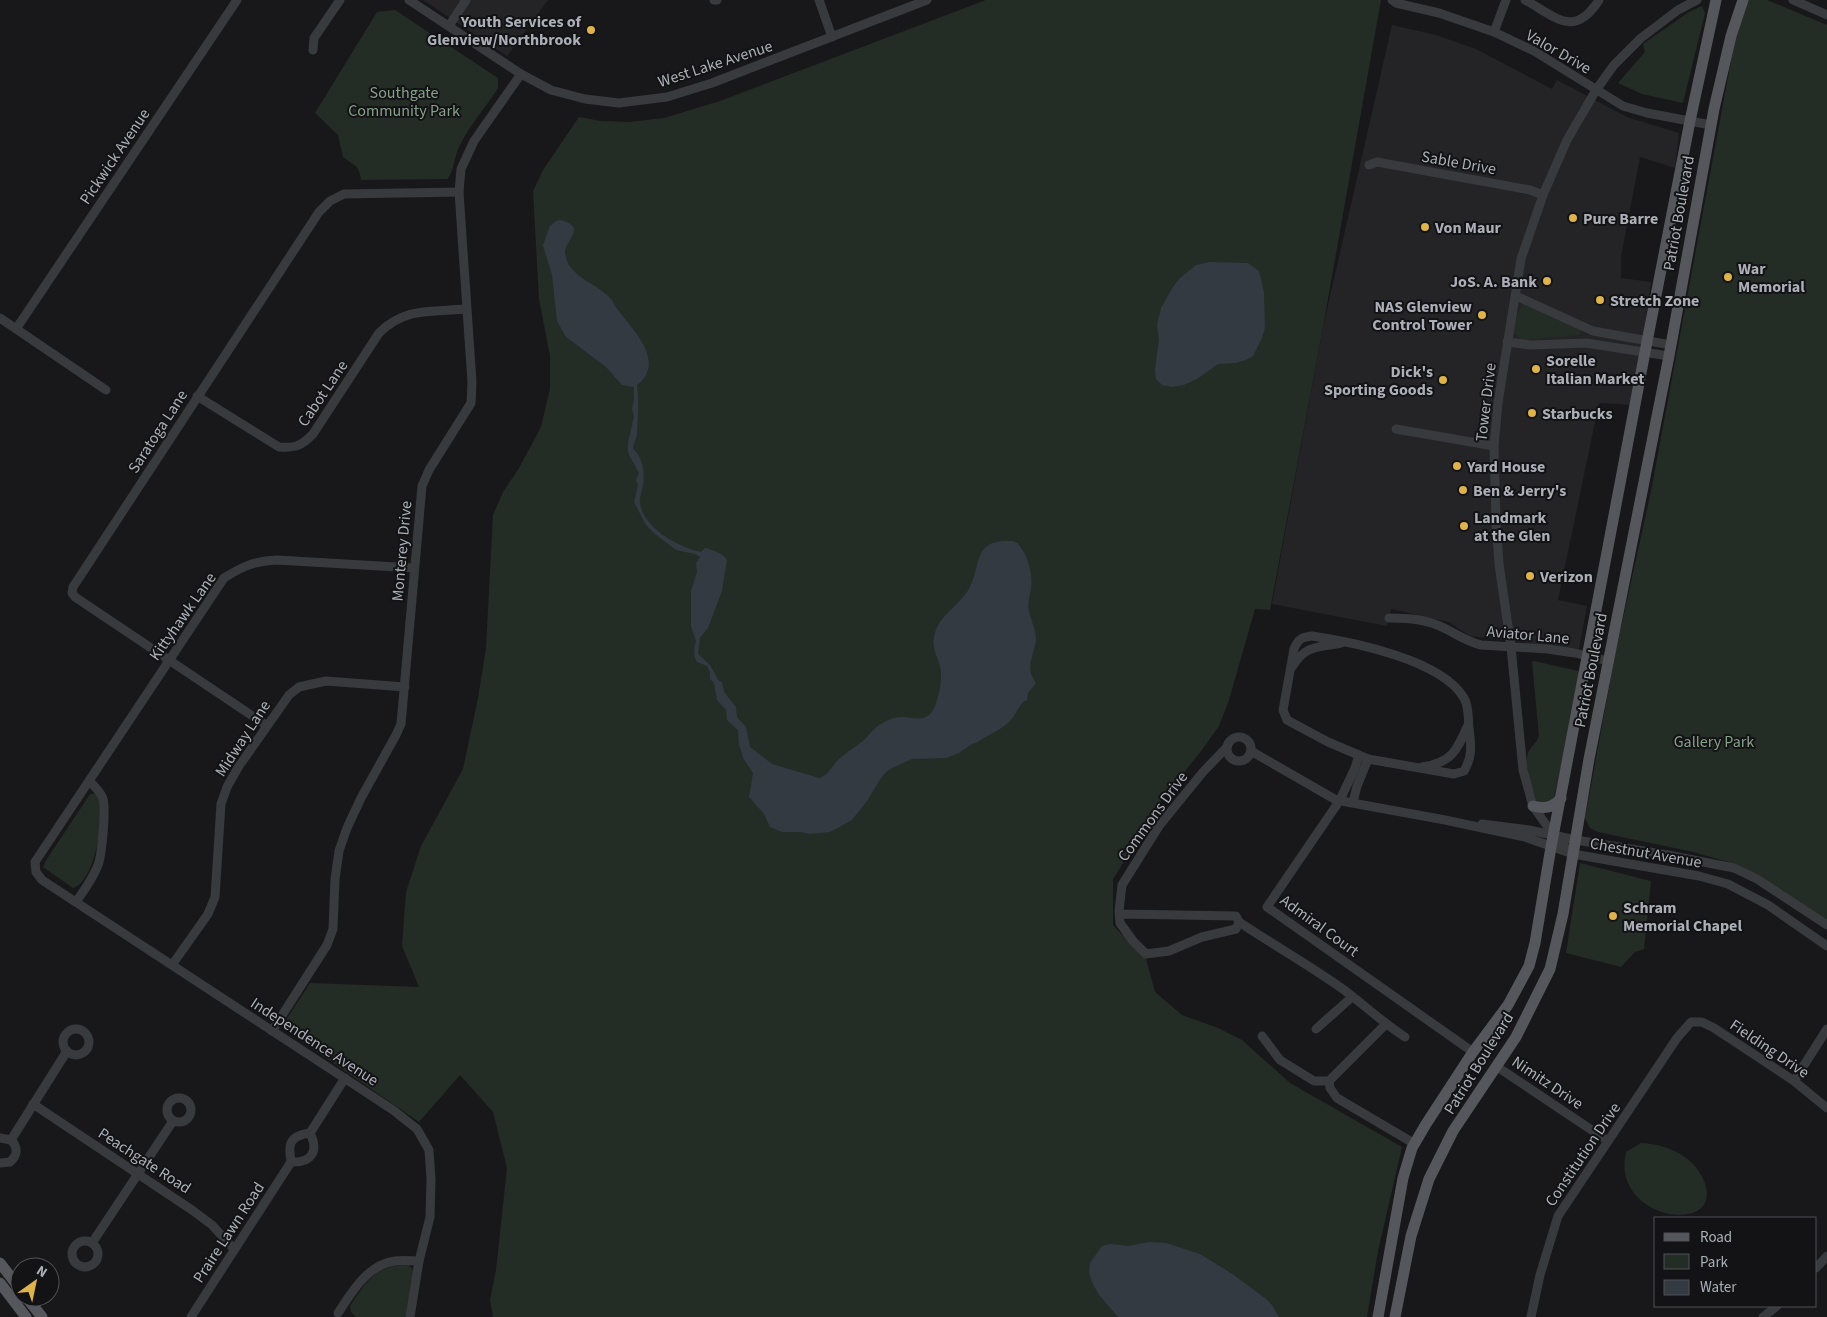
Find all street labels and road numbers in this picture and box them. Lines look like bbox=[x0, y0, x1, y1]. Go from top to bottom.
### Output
street label: Valor Drive bbox=[1522, 24, 1595, 79]
street label: West Lake Avenue bbox=[655, 35, 776, 93]
street label: Pickwick Avenue bbox=[75, 104, 155, 209]
street label: Sable Drive bbox=[1420, 146, 1498, 180]
street label: Patriot Boulevard bbox=[1658, 154, 1700, 272]
street label: Cabot Lane bbox=[293, 356, 353, 431]
street label: Tower Drive bbox=[1470, 362, 1502, 443]
street label: Saratoga Lane bbox=[123, 386, 193, 477]
street label: Monterey Drive bbox=[387, 500, 417, 602]
street label: Kittyhawk Lane bbox=[144, 568, 221, 665]
street label: Patriot Boulevard bbox=[1569, 611, 1613, 729]
street label: Aviator Lane bbox=[1486, 620, 1570, 650]
street label: Midway Lane bbox=[210, 696, 276, 781]
street label: Commons Drive bbox=[1113, 767, 1193, 866]
street label: Chestnut Avenue bbox=[1588, 832, 1703, 874]
street label: Admiral Court bbox=[1275, 890, 1364, 962]
street label: Independence Avenue bbox=[246, 992, 383, 1091]
street label: Patriot Boulevard bbox=[1439, 1008, 1519, 1119]
street label: Fielding Drive bbox=[1725, 1014, 1814, 1084]
street label: Nimitz Drive bbox=[1507, 1051, 1587, 1115]
street label: Constitution Drive bbox=[1540, 1098, 1626, 1211]
street label: Peachgate Road bbox=[94, 1123, 195, 1199]
street label: Praire Lawn Road bbox=[188, 1178, 270, 1287]

